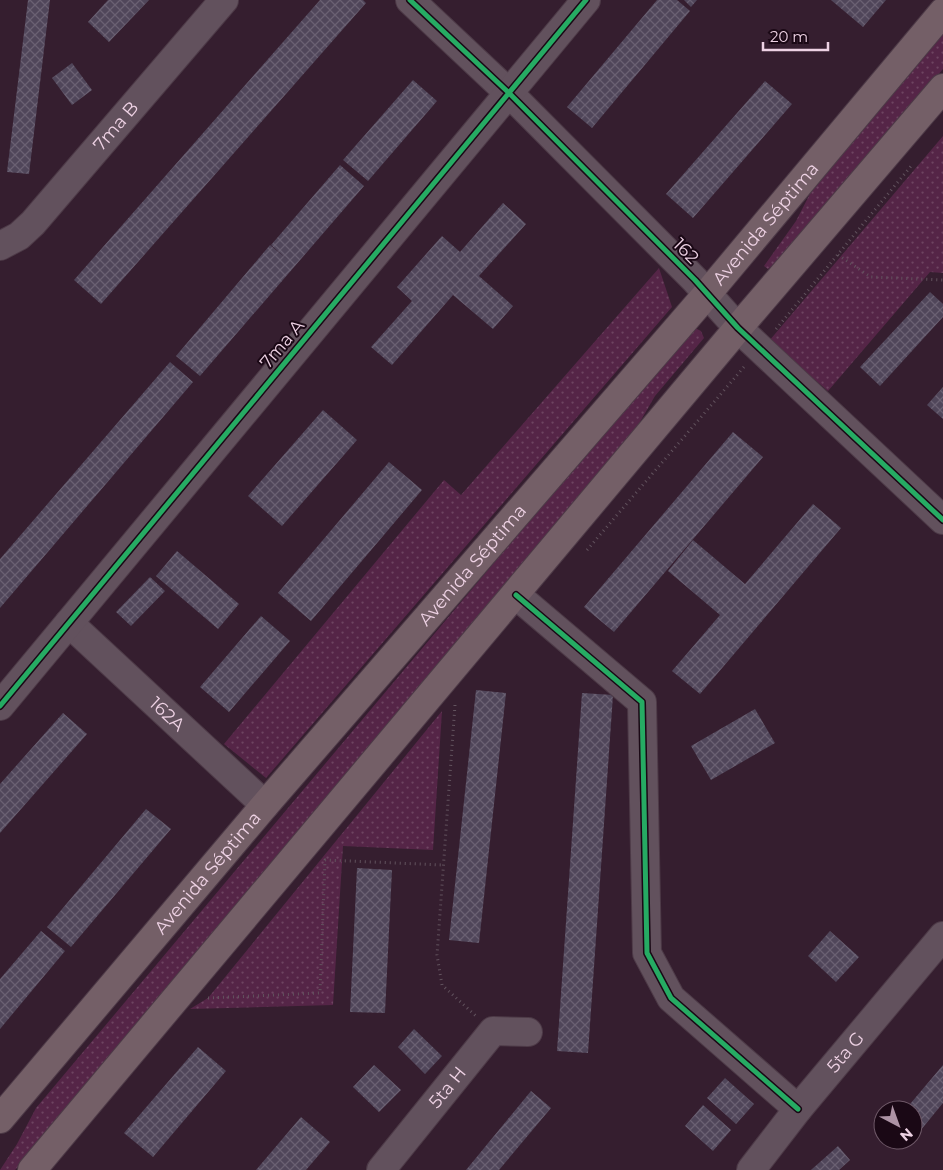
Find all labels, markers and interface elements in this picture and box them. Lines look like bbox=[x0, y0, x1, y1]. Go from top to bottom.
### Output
scale bar bbox=[763, 20, 828, 52]
text: 20 m bbox=[770, 27, 808, 46]
street label: 7ma B bbox=[89, 97, 143, 155]
street label: Avenida Séptima bbox=[708, 158, 823, 290]
street label: 162 bbox=[668, 233, 704, 269]
street label: 7ma A bbox=[255, 315, 309, 373]
street label: Avenida Séptima bbox=[414, 500, 531, 630]
street label: 162A bbox=[145, 692, 190, 736]
street label: Avenida Séptima bbox=[150, 807, 266, 939]
street label: 5ta G bbox=[822, 1027, 869, 1077]
street label: 5ta H bbox=[424, 1062, 471, 1113]
north arrow bbox=[873, 1100, 923, 1150]
text: N bbox=[896, 1124, 917, 1145]

